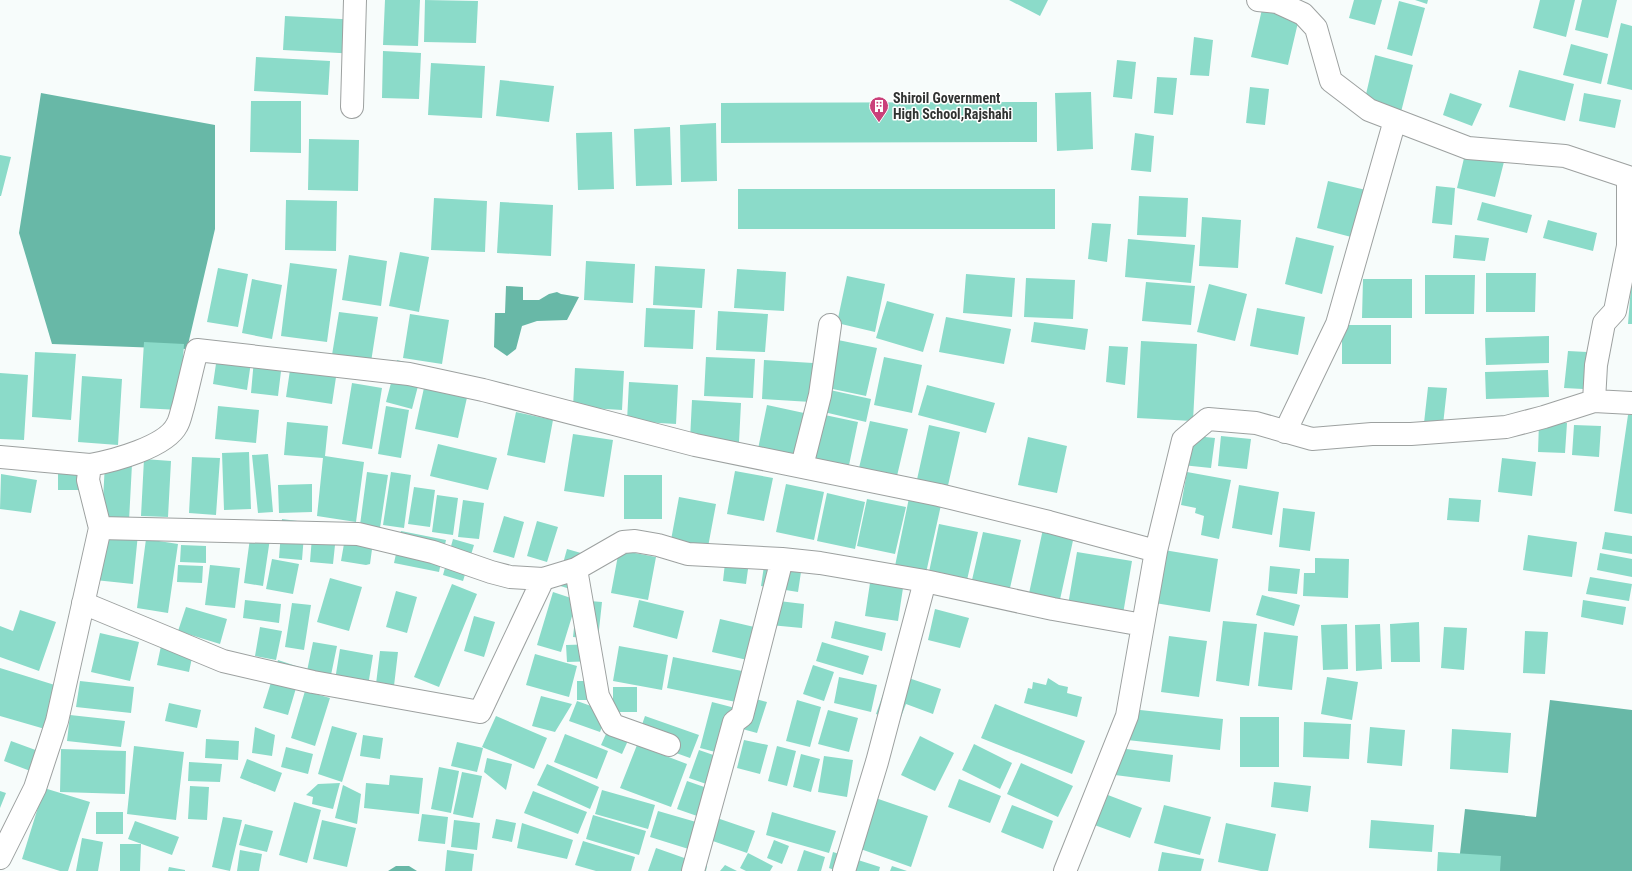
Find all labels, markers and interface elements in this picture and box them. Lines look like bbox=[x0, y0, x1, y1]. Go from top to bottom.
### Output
place label: Shiroil Government High School,Rajshahi bbox=[893, 90, 1012, 122]
building icon: Shiroil Government High School,Rajshahi bbox=[868, 95, 890, 123]

